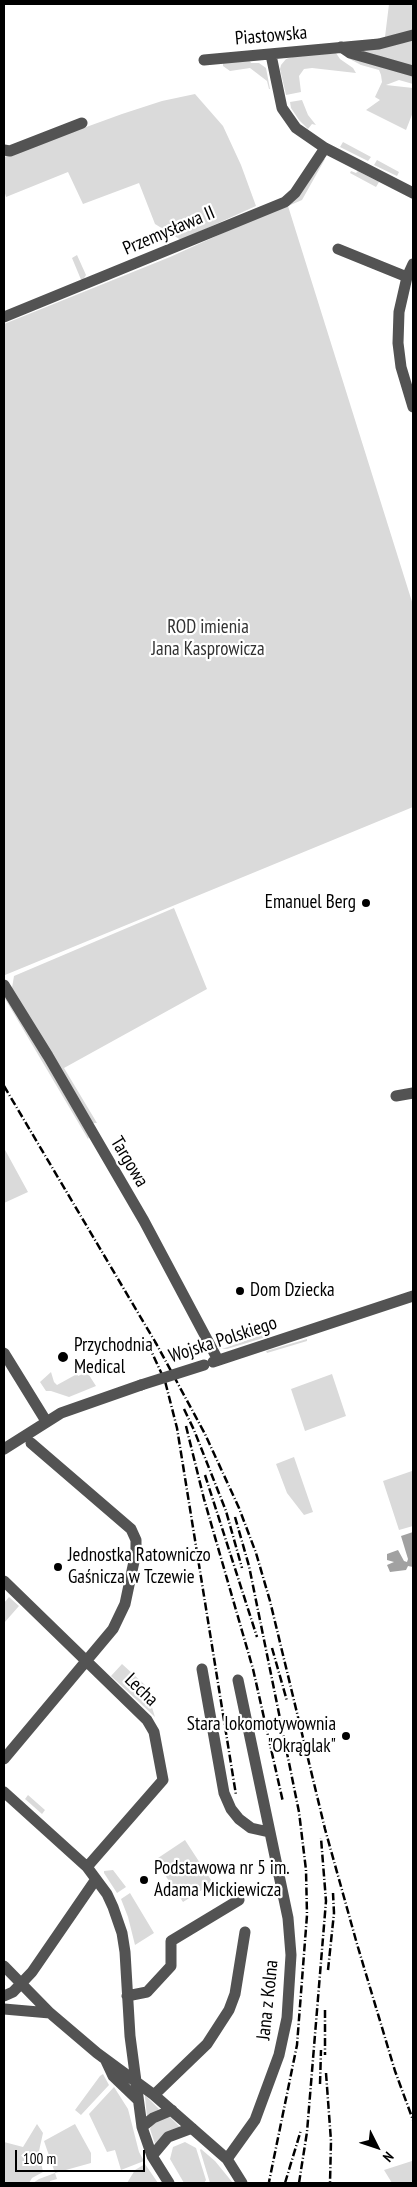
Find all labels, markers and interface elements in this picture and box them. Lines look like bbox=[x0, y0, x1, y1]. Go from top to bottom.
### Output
street label: Piastowska bbox=[234, 21, 308, 51]
street label: Przemysława II bbox=[120, 201, 218, 261]
park label: ROD imienia Jana Kasprowicza bbox=[152, 617, 264, 661]
place label: Emanuel Berg bbox=[265, 892, 356, 914]
marker: Emanuel Berg bbox=[360, 897, 372, 909]
street label: Targowa bbox=[105, 1133, 153, 1191]
place label: Dom Dziecka bbox=[250, 1280, 335, 1302]
marker: Dom Dziecka bbox=[234, 1285, 246, 1297]
street label: Wojska Polskiego bbox=[166, 1312, 280, 1368]
place label: Przychodnia Medical bbox=[74, 1335, 153, 1379]
marker: Przychodnia Medical bbox=[56, 1350, 70, 1364]
place label: Jednostka Ratowniczo Gaśnicza w Tczewie bbox=[68, 1545, 211, 1589]
marker: Jednostka Ratowniczo Gaśnicza w Tczewie bbox=[52, 1561, 64, 1573]
street label: Lecha bbox=[120, 1669, 162, 1711]
place label: Stara lokomotywownia "Okrąglak" bbox=[187, 1714, 336, 1758]
marker: Stara lokomotywownia "Okrąglak" bbox=[340, 1730, 352, 1742]
place label: Podstawowa nr 5 im. Adama Mickiewicza bbox=[154, 1858, 290, 1902]
marker: Podstawowa nr 5 im. Adama Mickiewicza bbox=[138, 1874, 150, 1886]
street label: Jana z Kolna bbox=[252, 1959, 284, 2041]
north arrow bbox=[352, 2122, 402, 2172]
scale bar bbox=[18, 2140, 148, 2172]
text: N bbox=[379, 2148, 398, 2166]
text: 100 m bbox=[23, 2149, 56, 2168]

